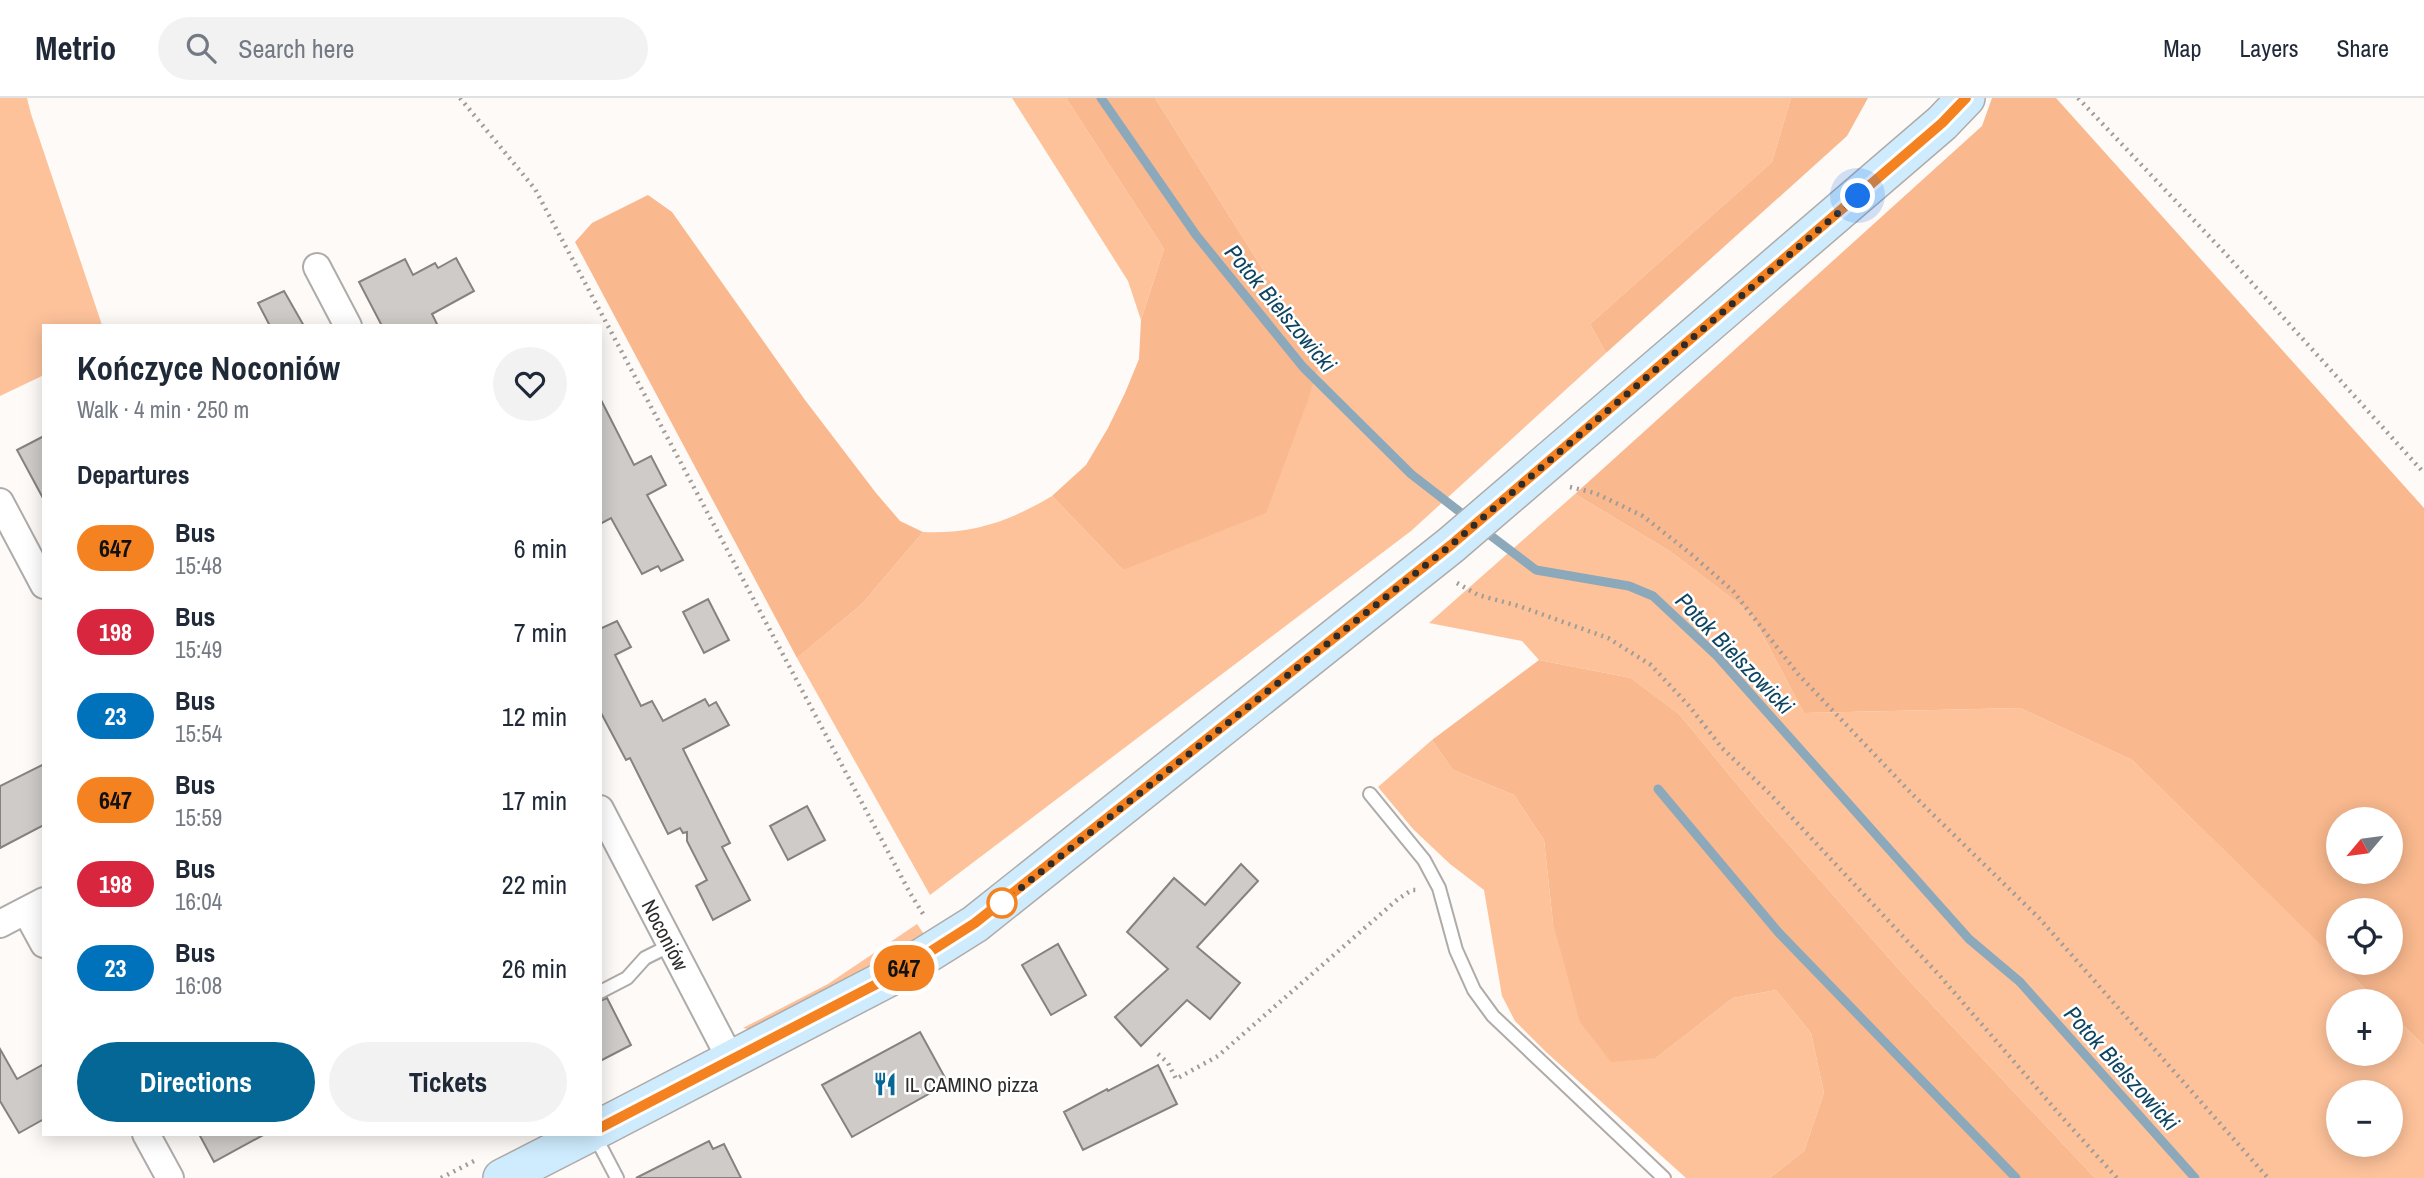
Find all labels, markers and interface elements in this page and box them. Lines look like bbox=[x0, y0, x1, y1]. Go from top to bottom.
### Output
search box bbox=[158, 17, 648, 80]
text: Metrio bbox=[35, 26, 116, 70]
icon: search bbox=[182, 29, 220, 67]
text: Search here bbox=[238, 31, 354, 66]
text: Map bbox=[2163, 32, 2201, 64]
text: Layers bbox=[2239, 32, 2298, 64]
text: Share bbox=[2336, 32, 2389, 64]
your location bbox=[1840, 178, 1875, 213]
water label: Potok Bielszowicki bbox=[1218, 237, 1344, 379]
text: Kończyce Noconiów bbox=[77, 346, 340, 390]
button: heart bbox=[493, 347, 567, 421]
text: Walk · 4 min · 250 m bbox=[77, 394, 249, 425]
text: Departures bbox=[77, 457, 190, 492]
text: Bus bbox=[175, 515, 215, 550]
text: 6 min bbox=[514, 531, 567, 566]
text: 647 bbox=[99, 532, 132, 564]
text: 15:48 bbox=[175, 550, 222, 581]
water label: Potok Bielszowicki bbox=[1669, 585, 1802, 721]
text: Bus bbox=[175, 599, 215, 634]
text: 7 min bbox=[514, 615, 567, 650]
text: 198 bbox=[99, 616, 132, 648]
text: 15:49 bbox=[175, 634, 222, 665]
text: Bus bbox=[175, 683, 215, 718]
text: 12 min bbox=[502, 699, 567, 734]
text: 23 bbox=[105, 700, 126, 732]
text: 15:54 bbox=[175, 718, 222, 749]
text: Bus bbox=[175, 767, 215, 802]
text: 17 min bbox=[502, 783, 567, 818]
text: 647 bbox=[99, 784, 132, 816]
text: 15:59 bbox=[175, 802, 222, 833]
north arrow bbox=[2326, 807, 2403, 884]
map controls bbox=[2326, 807, 2403, 1157]
text: Bus bbox=[175, 851, 215, 886]
text: 22 min bbox=[502, 867, 567, 902]
text: 198 bbox=[99, 868, 132, 900]
text: 16:04 bbox=[175, 886, 222, 917]
unlabelled marker bbox=[987, 888, 1017, 918]
street label: Noconiów bbox=[635, 894, 697, 976]
button: locate bbox=[2326, 898, 2403, 975]
text: Bus bbox=[175, 935, 215, 970]
line badge: 647 bbox=[864, 945, 944, 991]
text: 26 min bbox=[502, 951, 567, 986]
text: 23 bbox=[105, 952, 126, 984]
text: 647 bbox=[888, 952, 920, 984]
text: 16:08 bbox=[175, 970, 222, 1001]
button: + bbox=[2326, 989, 2403, 1066]
water label: Potok Bielszowicki bbox=[2058, 999, 2187, 1138]
button: Directions bbox=[77, 1042, 315, 1122]
button: Tickets bbox=[329, 1042, 567, 1122]
restaurant icon: IL CAMINO pizza bbox=[871, 1070, 899, 1098]
place label: IL CAMINO pizza bbox=[905, 1070, 1039, 1099]
button: − bbox=[2326, 1080, 2403, 1157]

